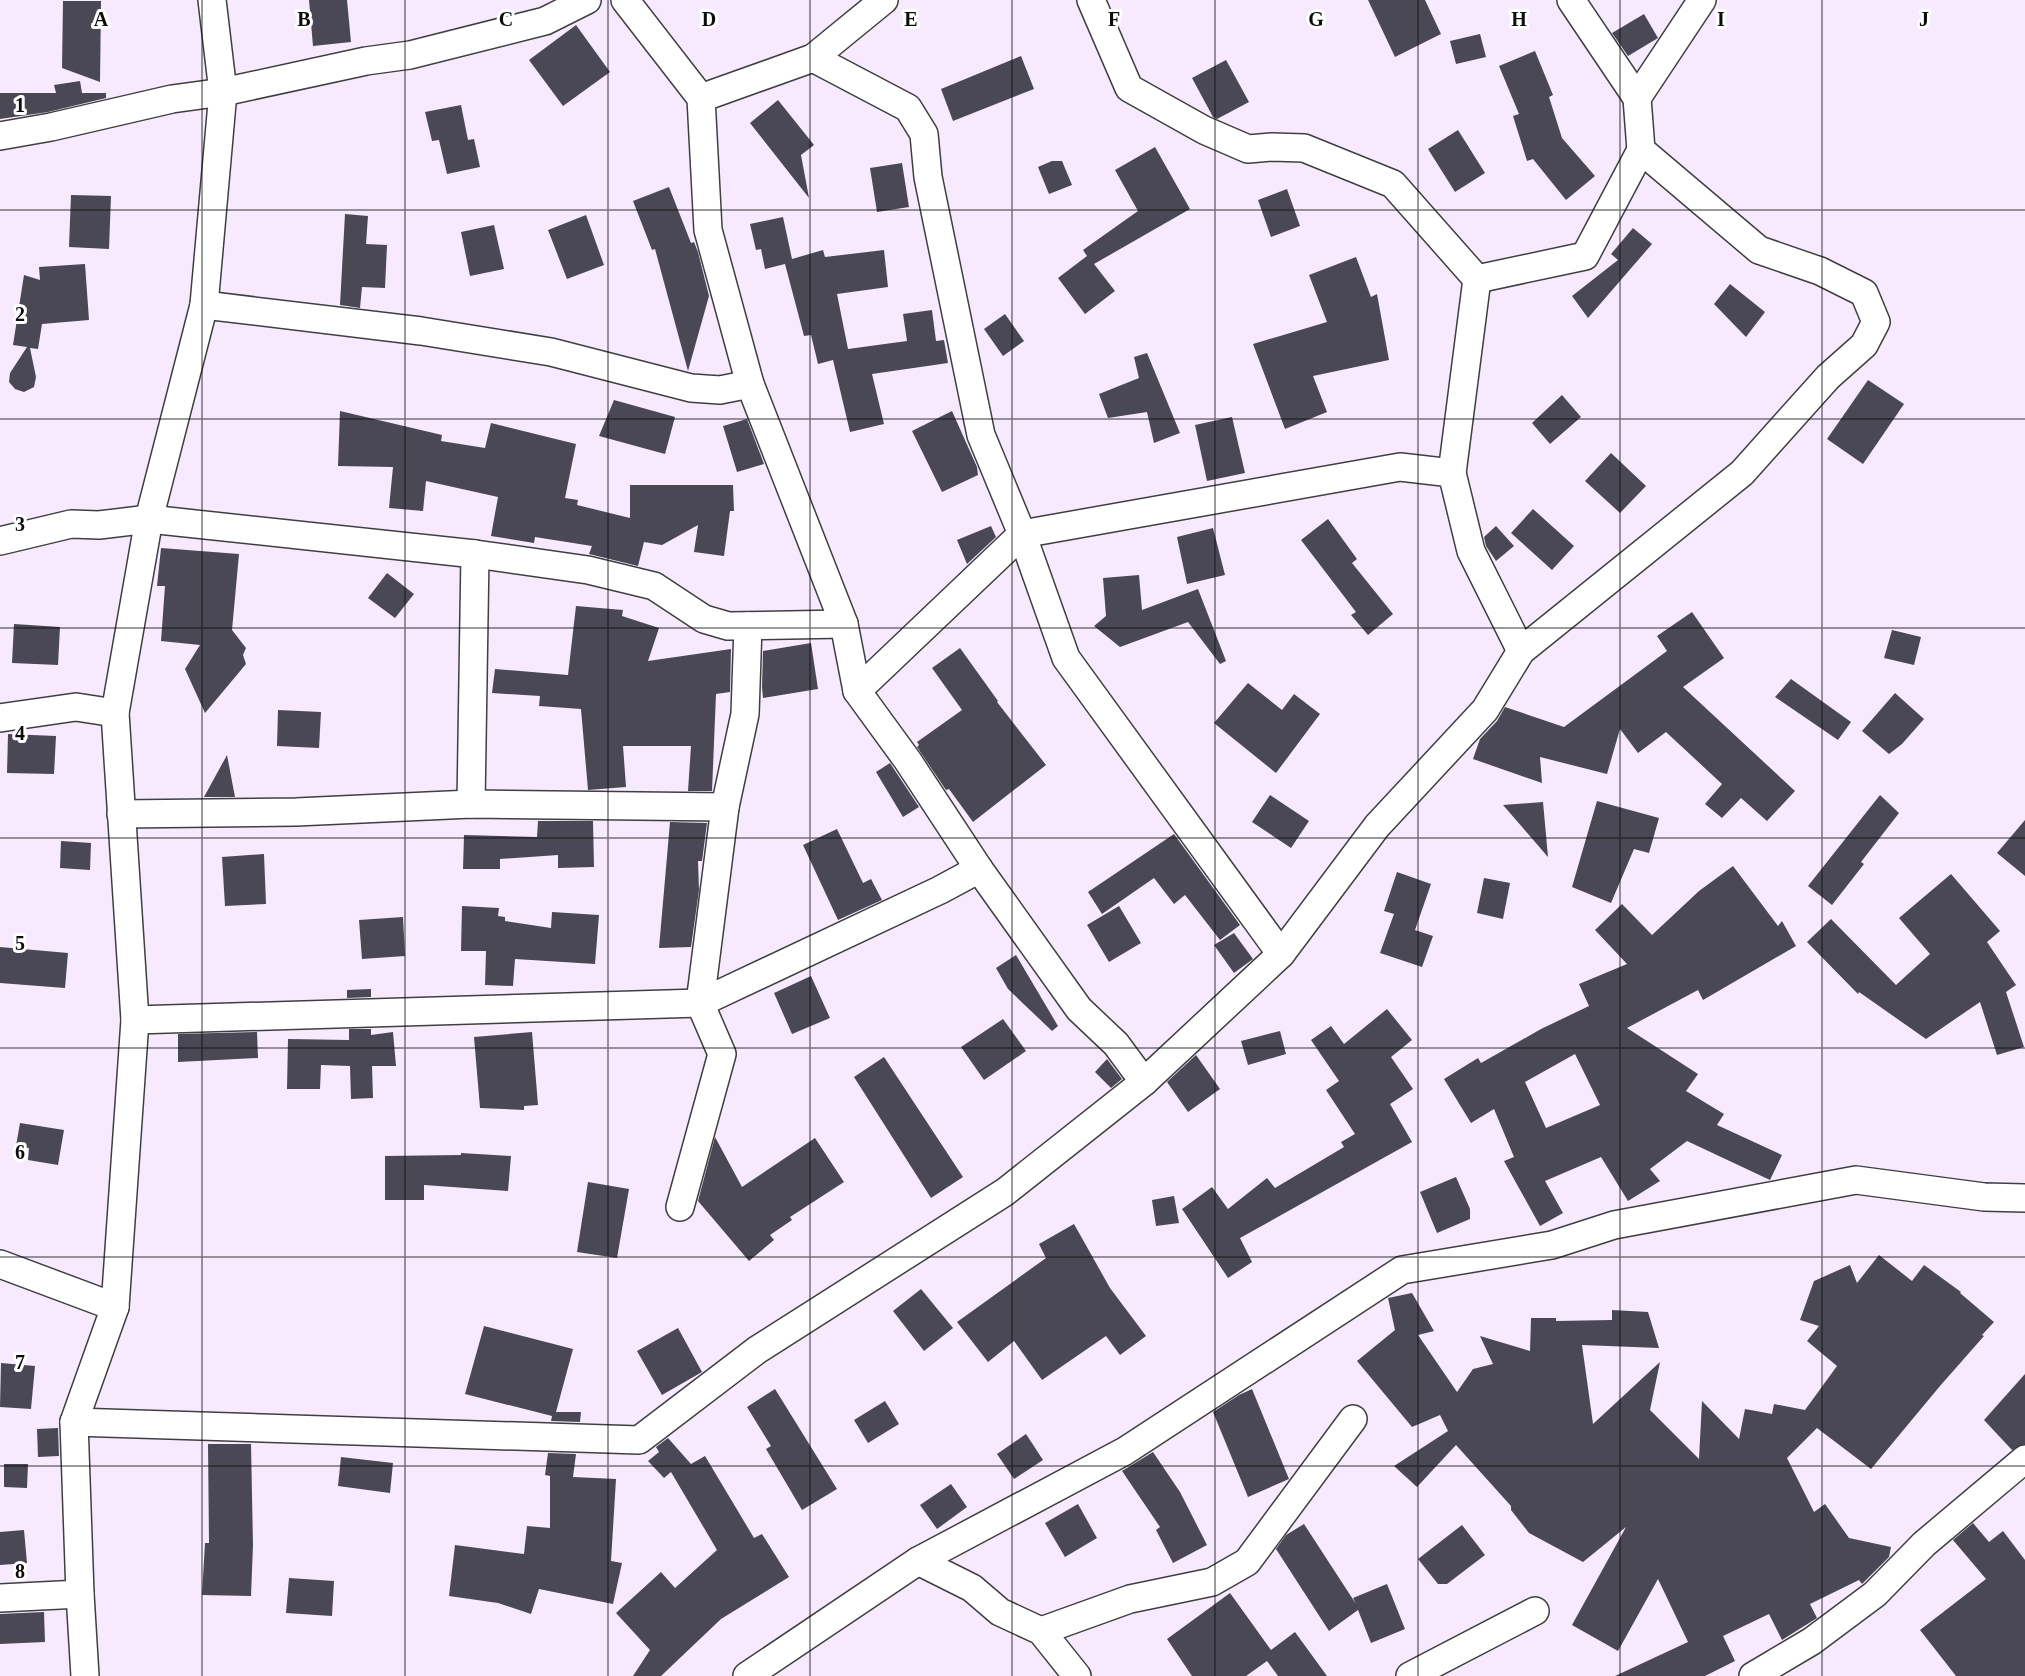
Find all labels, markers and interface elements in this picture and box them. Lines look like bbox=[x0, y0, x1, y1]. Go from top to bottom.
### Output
text: A bbox=[94, 8, 109, 30]
text: B bbox=[297, 8, 311, 30]
text: C bbox=[499, 8, 513, 30]
text: D bbox=[702, 8, 716, 30]
text: E bbox=[904, 8, 918, 30]
text: F bbox=[1108, 8, 1120, 30]
text: G bbox=[1308, 8, 1324, 30]
text: H bbox=[1511, 8, 1527, 30]
text: I bbox=[1717, 8, 1725, 30]
text: J bbox=[1919, 8, 1929, 30]
text: 1 bbox=[15, 94, 25, 116]
text: 2 bbox=[15, 303, 25, 325]
text: 3 bbox=[15, 513, 25, 535]
text: 4 bbox=[15, 722, 25, 744]
text: 5 bbox=[15, 932, 25, 954]
text: 6 bbox=[15, 1141, 25, 1163]
text: 7 bbox=[15, 1351, 25, 1373]
text: 8 bbox=[15, 1560, 25, 1582]

